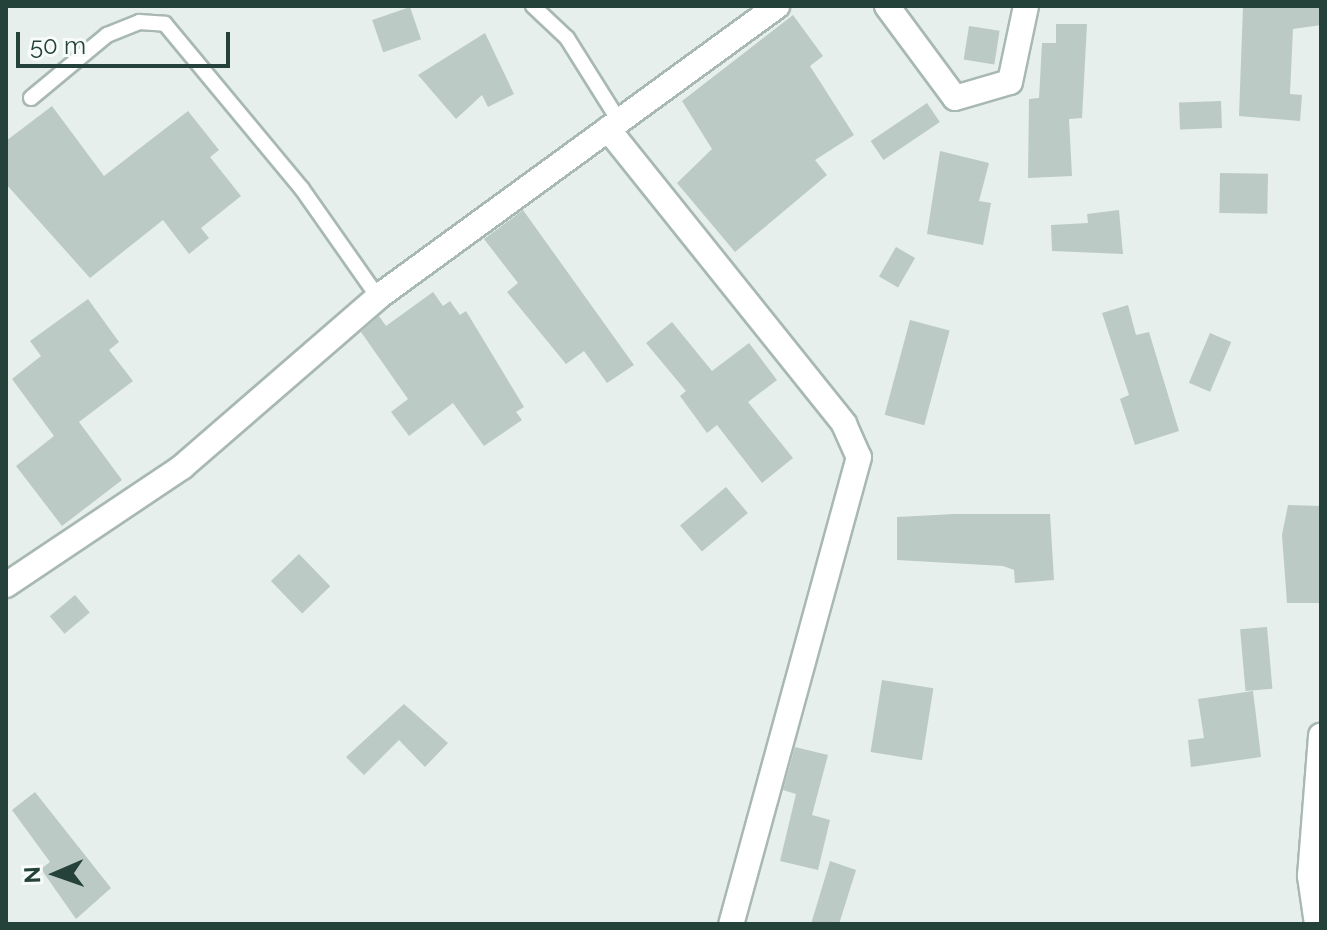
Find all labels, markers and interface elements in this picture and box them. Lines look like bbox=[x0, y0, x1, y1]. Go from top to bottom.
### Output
scale bar bbox=[20, 16, 234, 66]
text: 50 m bbox=[30, 31, 86, 60]
north arrow bbox=[16, 834, 96, 914]
text: N bbox=[19, 866, 45, 884]

